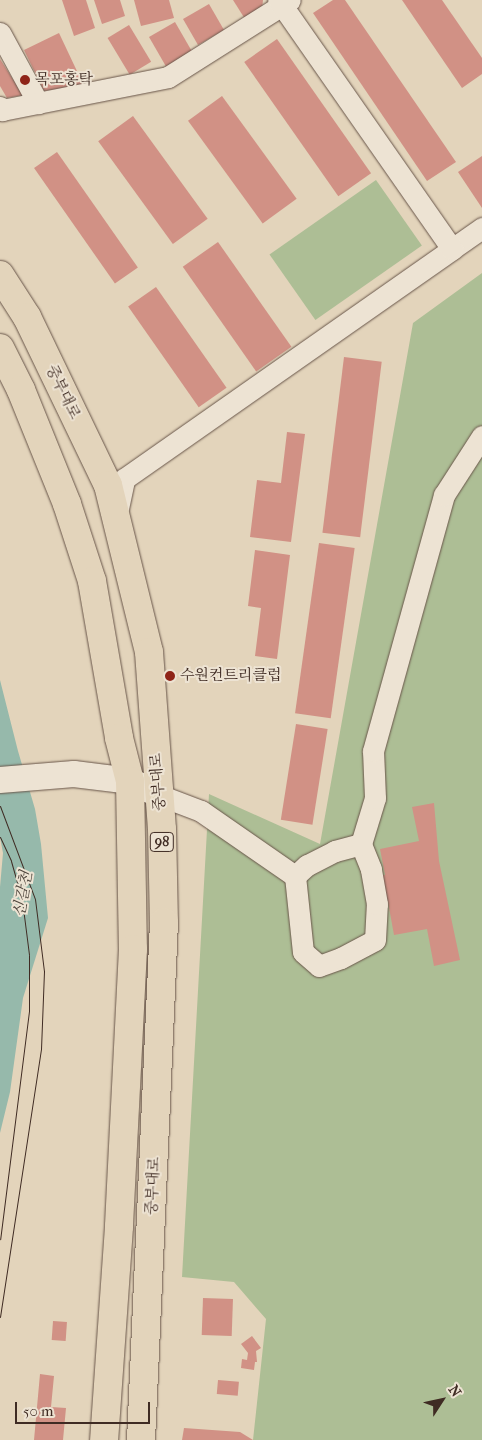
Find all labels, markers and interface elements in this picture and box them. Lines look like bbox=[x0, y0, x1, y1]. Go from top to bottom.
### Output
place label: 목포홍탁 bbox=[35, 71, 93, 89]
marker: 목포홍탁 bbox=[19, 74, 31, 86]
street label: 중부대로 bbox=[42, 362, 84, 422]
place label: 수원컨트리클럽 bbox=[180, 667, 281, 685]
marker: 수원컨트리클럽 bbox=[164, 670, 176, 682]
street label: 중부대로 bbox=[147, 752, 169, 812]
road number: 98 bbox=[150, 830, 174, 854]
water label: 신갈천 bbox=[10, 870, 36, 918]
street label: 중부대로 bbox=[142, 1157, 164, 1215]
north arrow bbox=[417, 1375, 467, 1425]
text: N bbox=[445, 1382, 465, 1400]
scale bar bbox=[18, 1392, 152, 1424]
text: 50 m bbox=[23, 1402, 53, 1420]

